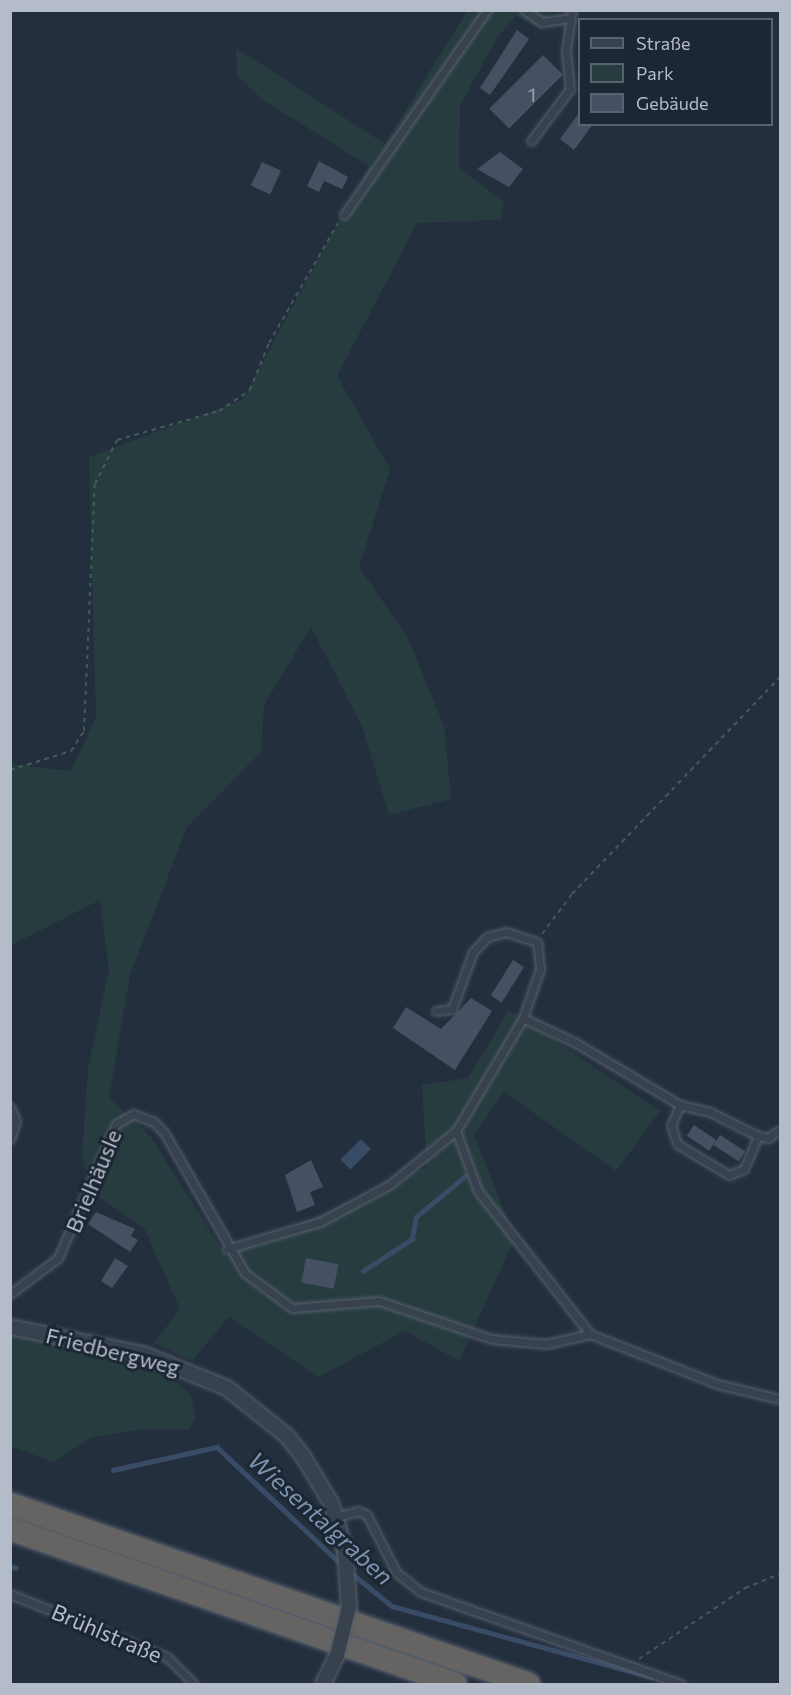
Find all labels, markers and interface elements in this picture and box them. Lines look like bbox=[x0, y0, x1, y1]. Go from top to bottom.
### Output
legend bbox=[578, 18, 773, 126]
text: Straße bbox=[636, 32, 691, 54]
text: Park bbox=[636, 62, 674, 84]
house number: 1 bbox=[528, 82, 536, 106]
text: Gebäude bbox=[636, 92, 709, 114]
street label: Brielhäusle bbox=[59, 1126, 127, 1236]
street label: Friedbergweg bbox=[43, 1322, 183, 1380]
water label: Wiesentalgraben bbox=[243, 1446, 399, 1590]
street label: Brühlstraße bbox=[48, 1598, 166, 1668]

